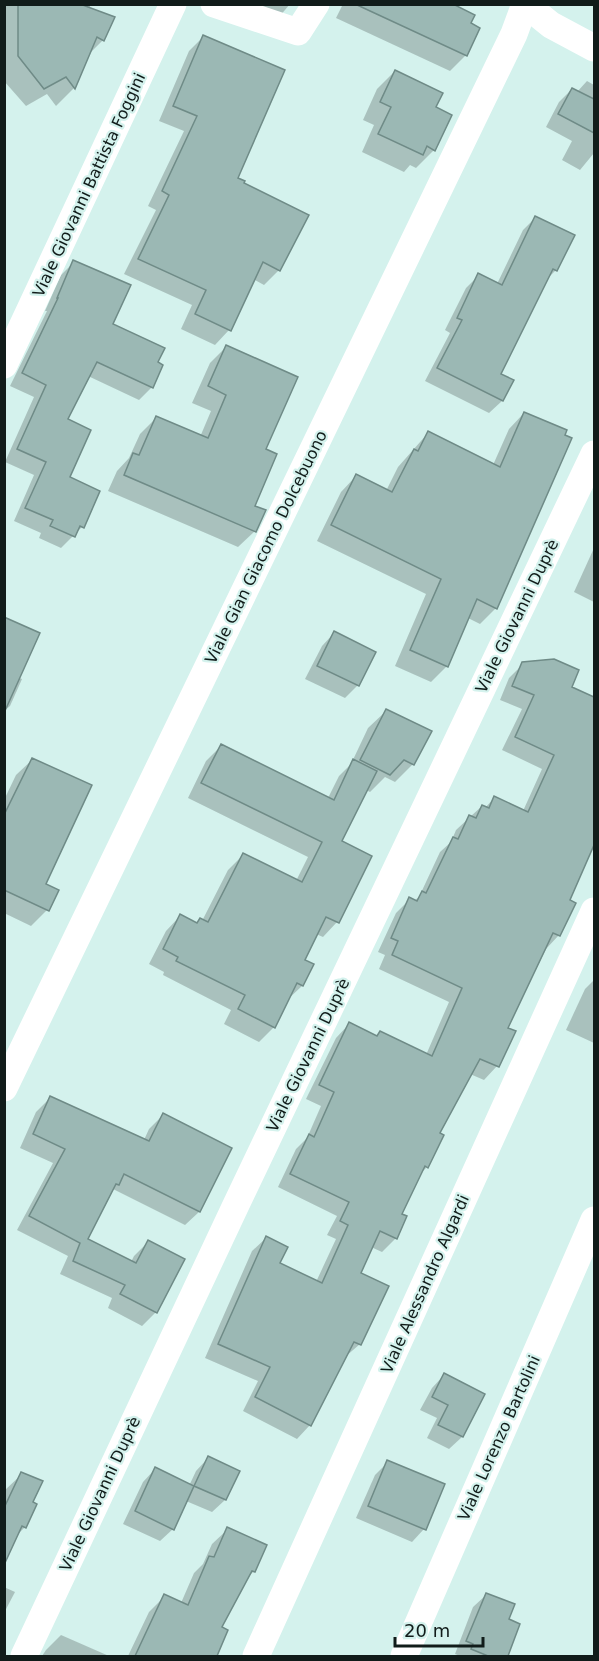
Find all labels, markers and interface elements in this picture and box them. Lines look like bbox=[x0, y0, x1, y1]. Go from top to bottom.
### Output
street label: Viale Giovanni Battista Foggini bbox=[29, 70, 149, 300]
street label: Viale Gian Giacomo Dolcebuono bbox=[201, 427, 331, 667]
street label: Viale Giovanni Duprè bbox=[472, 536, 562, 696]
street label: Viale Giovanni Duprè bbox=[263, 975, 353, 1135]
street label: Viale Alessandro Algardi bbox=[377, 1192, 473, 1376]
street label: Viale Lorenzo Bartolini bbox=[454, 1352, 544, 1524]
street label: Viale Giovanni Duprè bbox=[56, 1414, 144, 1574]
scale bar bbox=[395, 1610, 484, 1648]
text: 20 m bbox=[404, 1620, 450, 1641]

